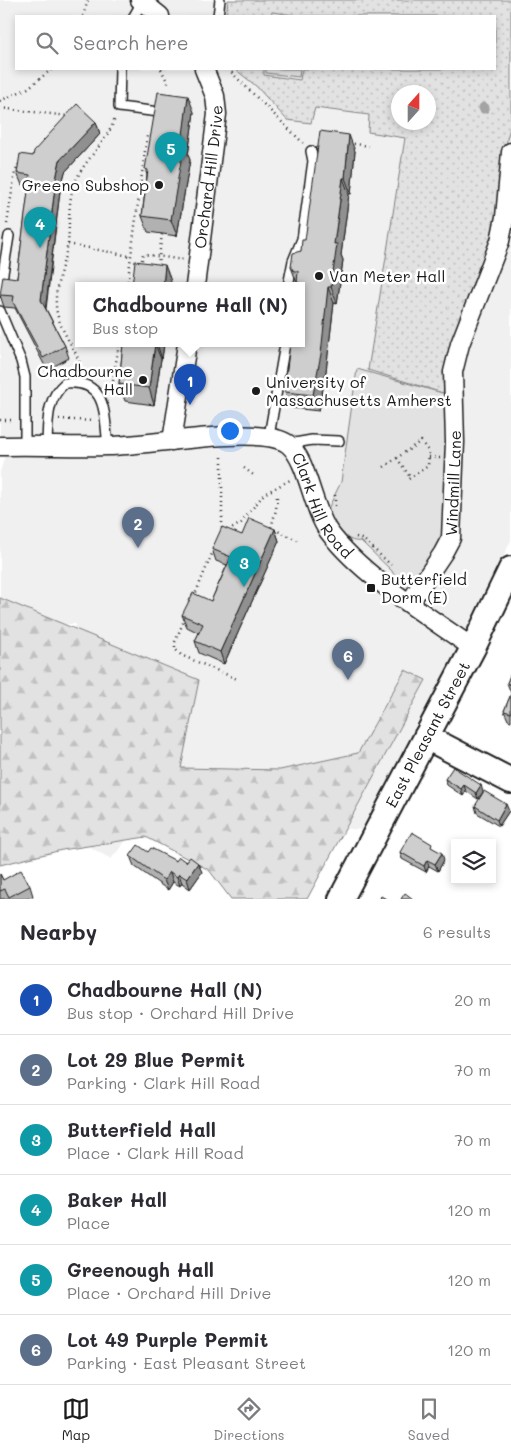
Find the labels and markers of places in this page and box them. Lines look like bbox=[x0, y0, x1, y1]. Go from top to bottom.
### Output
pin: 5 bbox=[155, 132, 187, 173]
place label: Greeno Subshop bbox=[22, 174, 149, 195]
marker: Greeno Subshop bbox=[153, 179, 165, 191]
pin: 4 bbox=[24, 207, 56, 248]
place label: Van Meter Hall bbox=[329, 265, 445, 286]
marker: Van Meter Hall bbox=[313, 270, 325, 282]
place label: Chadbourne Hall bbox=[37, 360, 133, 399]
pin: 1 bbox=[174, 364, 206, 405]
place label: University of Massachusetts Amherst bbox=[266, 371, 452, 410]
marker: Chadbourne Hall bbox=[137, 374, 149, 386]
marker: University of Massachusetts Amherst bbox=[250, 385, 262, 397]
pin: 2 bbox=[122, 507, 154, 548]
pin: 3 bbox=[228, 546, 260, 587]
place label: Butterfield Dorm (E) bbox=[381, 568, 467, 607]
marker: Butterfield Dorm (E) bbox=[365, 582, 377, 594]
pin: 6 bbox=[332, 639, 364, 680]

